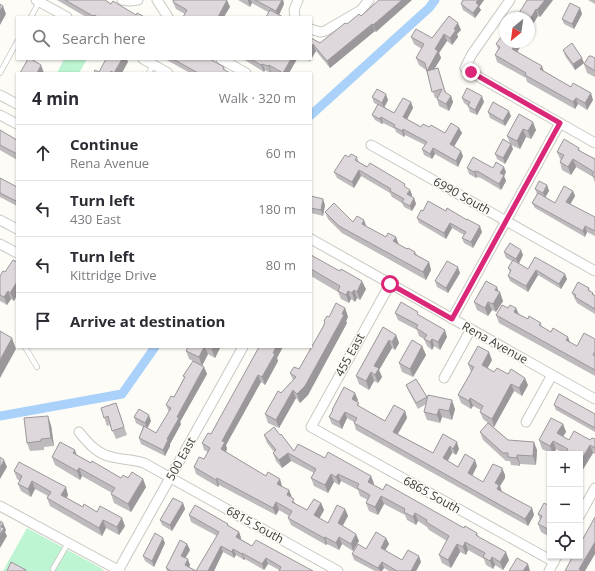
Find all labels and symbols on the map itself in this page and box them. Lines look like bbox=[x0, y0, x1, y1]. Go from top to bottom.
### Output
north arrow bbox=[499, 12, 535, 48]
route end bbox=[462, 63, 480, 81]
street label: 6990 South bbox=[430, 173, 494, 218]
route start bbox=[381, 275, 399, 293]
street label: Rena Avenue bbox=[459, 317, 532, 368]
street label: 455 East bbox=[331, 330, 368, 379]
street label: 500 East bbox=[162, 434, 199, 483]
street label: 6865 South bbox=[400, 472, 464, 517]
street label: 6815 South bbox=[223, 502, 287, 547]

